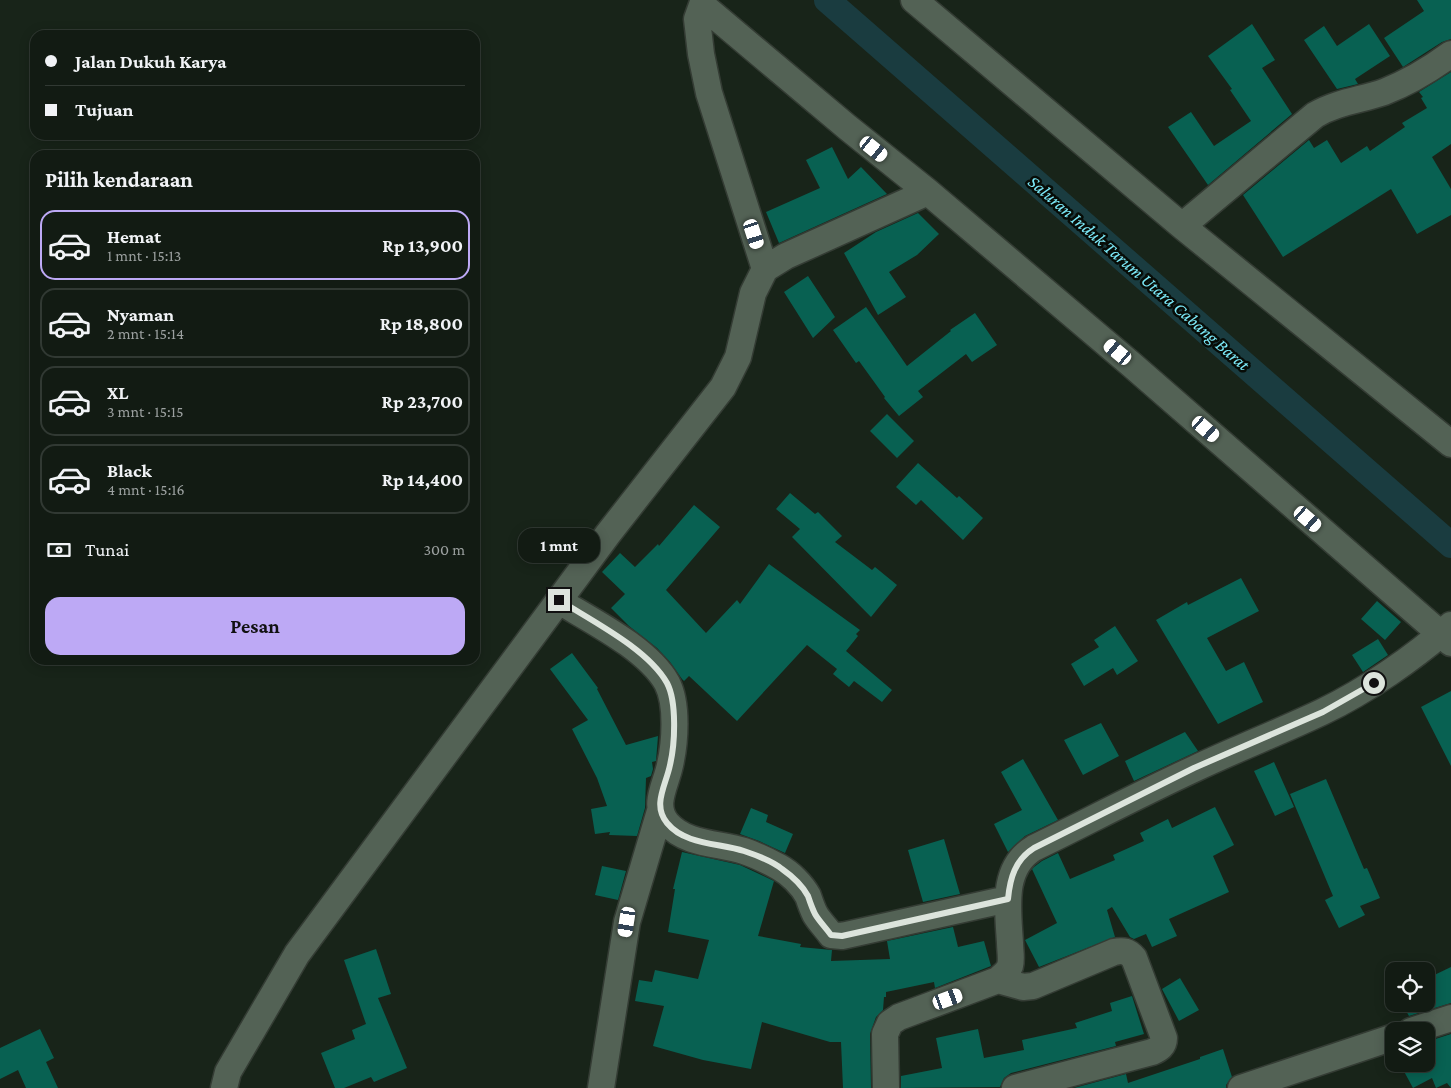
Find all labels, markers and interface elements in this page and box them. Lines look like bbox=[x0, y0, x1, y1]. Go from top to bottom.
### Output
text: Jalan Dukuh Karya bbox=[75, 51, 227, 72]
text: Tujuan bbox=[75, 99, 133, 120]
car bbox=[857, 134, 890, 164]
text: Pilih kendaraan bbox=[45, 167, 193, 192]
water label: Saluran Induk Tarum Utara Cabang Barat bbox=[1024, 171, 1254, 375]
car bbox=[742, 217, 765, 251]
icon: car bbox=[47, 223, 92, 268]
text: Hemat bbox=[107, 226, 161, 247]
text: Rp 13,900 bbox=[382, 235, 463, 256]
text: 1 mnt · 15:13 bbox=[107, 247, 181, 264]
icon: car bbox=[47, 301, 92, 346]
text: Nyaman bbox=[107, 304, 174, 325]
text: Rp 18,800 bbox=[380, 313, 463, 334]
text: 2 mnt · 15:14 bbox=[107, 325, 184, 342]
car bbox=[1101, 337, 1134, 367]
icon: car bbox=[47, 379, 92, 424]
text: XL bbox=[107, 382, 129, 403]
text: Rp 23,700 bbox=[382, 391, 463, 412]
text: 3 mnt · 15:15 bbox=[107, 403, 184, 420]
car bbox=[1189, 413, 1222, 445]
icon: car bbox=[47, 457, 92, 502]
text: Black bbox=[107, 460, 152, 481]
text: Rp 14,400 bbox=[382, 469, 463, 490]
text: 4 mnt · 15:16 bbox=[107, 481, 185, 498]
car bbox=[1291, 503, 1324, 535]
callout: 1 mnt bbox=[518, 528, 600, 562]
icon: cash bbox=[45, 536, 73, 564]
text: 1 mnt bbox=[540, 537, 578, 554]
text: Tunai bbox=[85, 539, 129, 560]
text: 300 m bbox=[423, 541, 465, 558]
route end bbox=[548, 589, 570, 611]
button: Pesan bbox=[45, 597, 465, 655]
route start bbox=[1363, 672, 1385, 694]
car bbox=[617, 906, 636, 938]
map controls bbox=[1385, 962, 1435, 1072]
button: locate bbox=[1385, 962, 1435, 1012]
car bbox=[931, 987, 964, 1011]
button: layers bbox=[1385, 1022, 1435, 1072]

